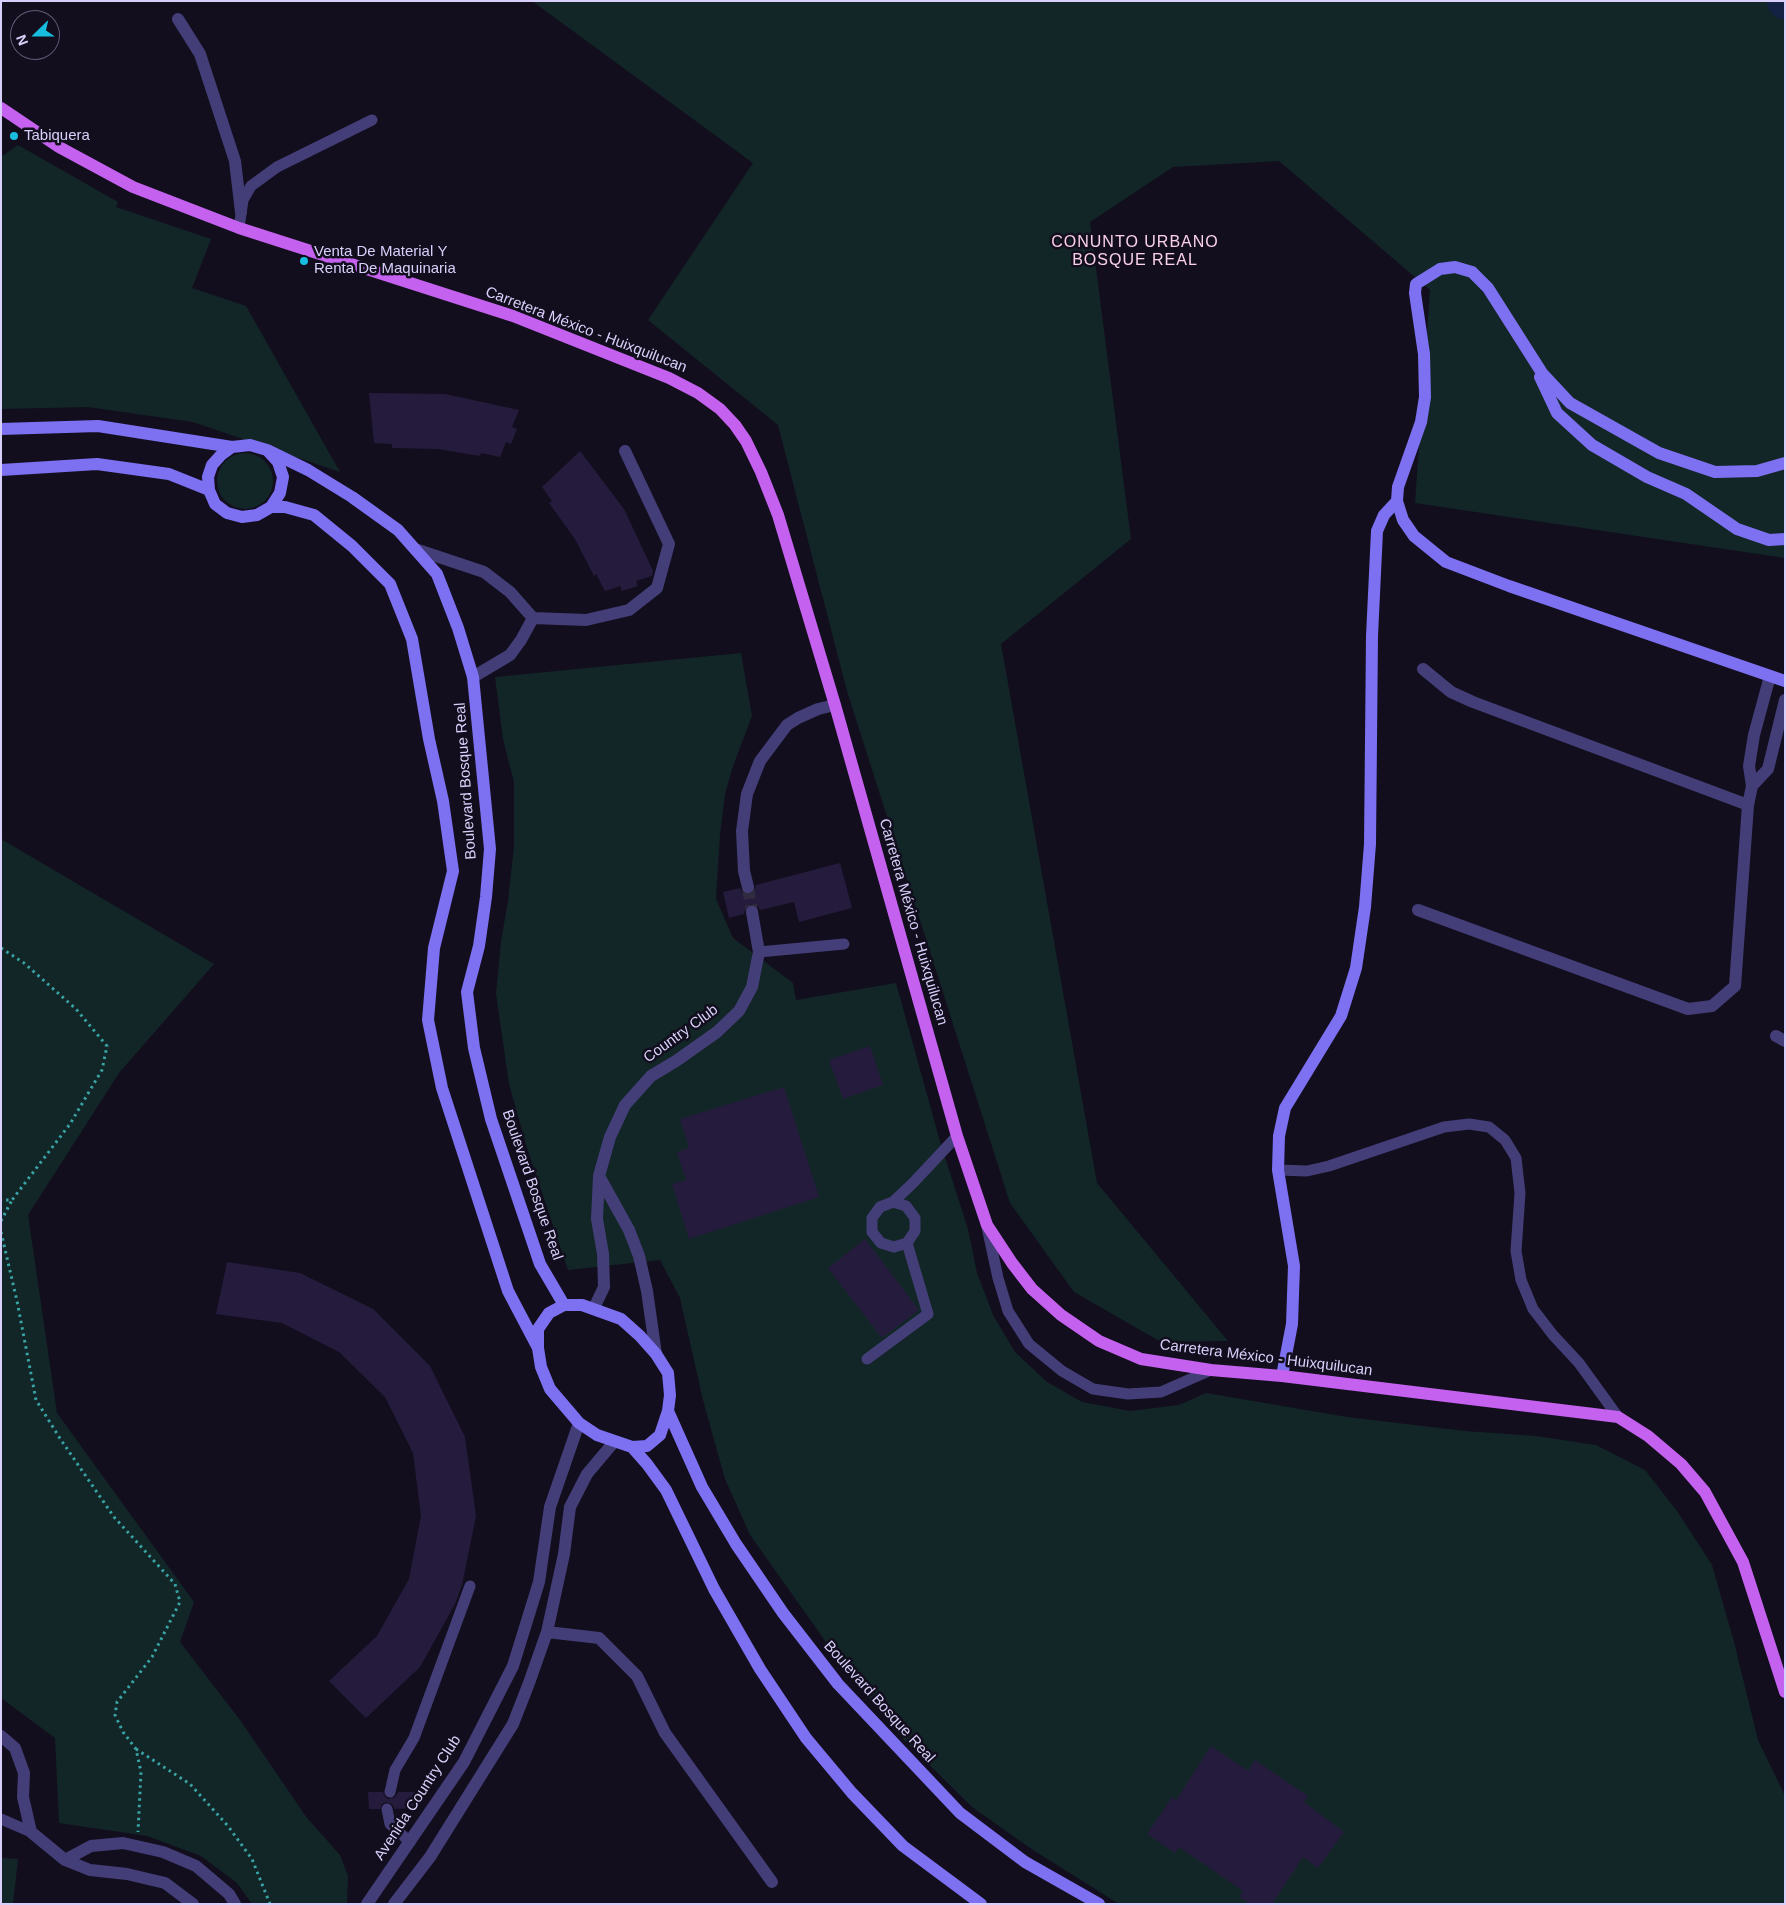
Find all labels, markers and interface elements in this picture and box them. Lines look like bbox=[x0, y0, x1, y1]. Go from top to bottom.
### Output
north arrow bbox=[10, 10, 60, 60]
text: N bbox=[13, 33, 31, 48]
place label: Tabiquera bbox=[24, 127, 90, 145]
marker: Tabiquera bbox=[8, 130, 20, 142]
district label: CONUNTO URBANO BOSQUE REAL bbox=[1050, 233, 1220, 271]
place label: Venta De Material Y Renta De Maquinaria bbox=[314, 243, 456, 278]
marker: Venta De Material Y Renta De Maquinaria bbox=[298, 255, 310, 267]
street label: Carretera México - Huixquilucan bbox=[483, 283, 689, 377]
street label: Boulevard Bosque Real bbox=[452, 702, 480, 860]
street label: Carretera México - Huixquilucan bbox=[875, 817, 951, 1027]
street label: Country Club bbox=[640, 1001, 722, 1067]
street label: Boulevard Bosque Real bbox=[498, 1108, 566, 1262]
street label: Carretera México - Huixquilucan bbox=[1159, 1336, 1373, 1380]
street label: Boulevard Bosque Real bbox=[820, 1637, 938, 1767]
street label: Avenida Country Club bbox=[371, 1732, 465, 1864]

